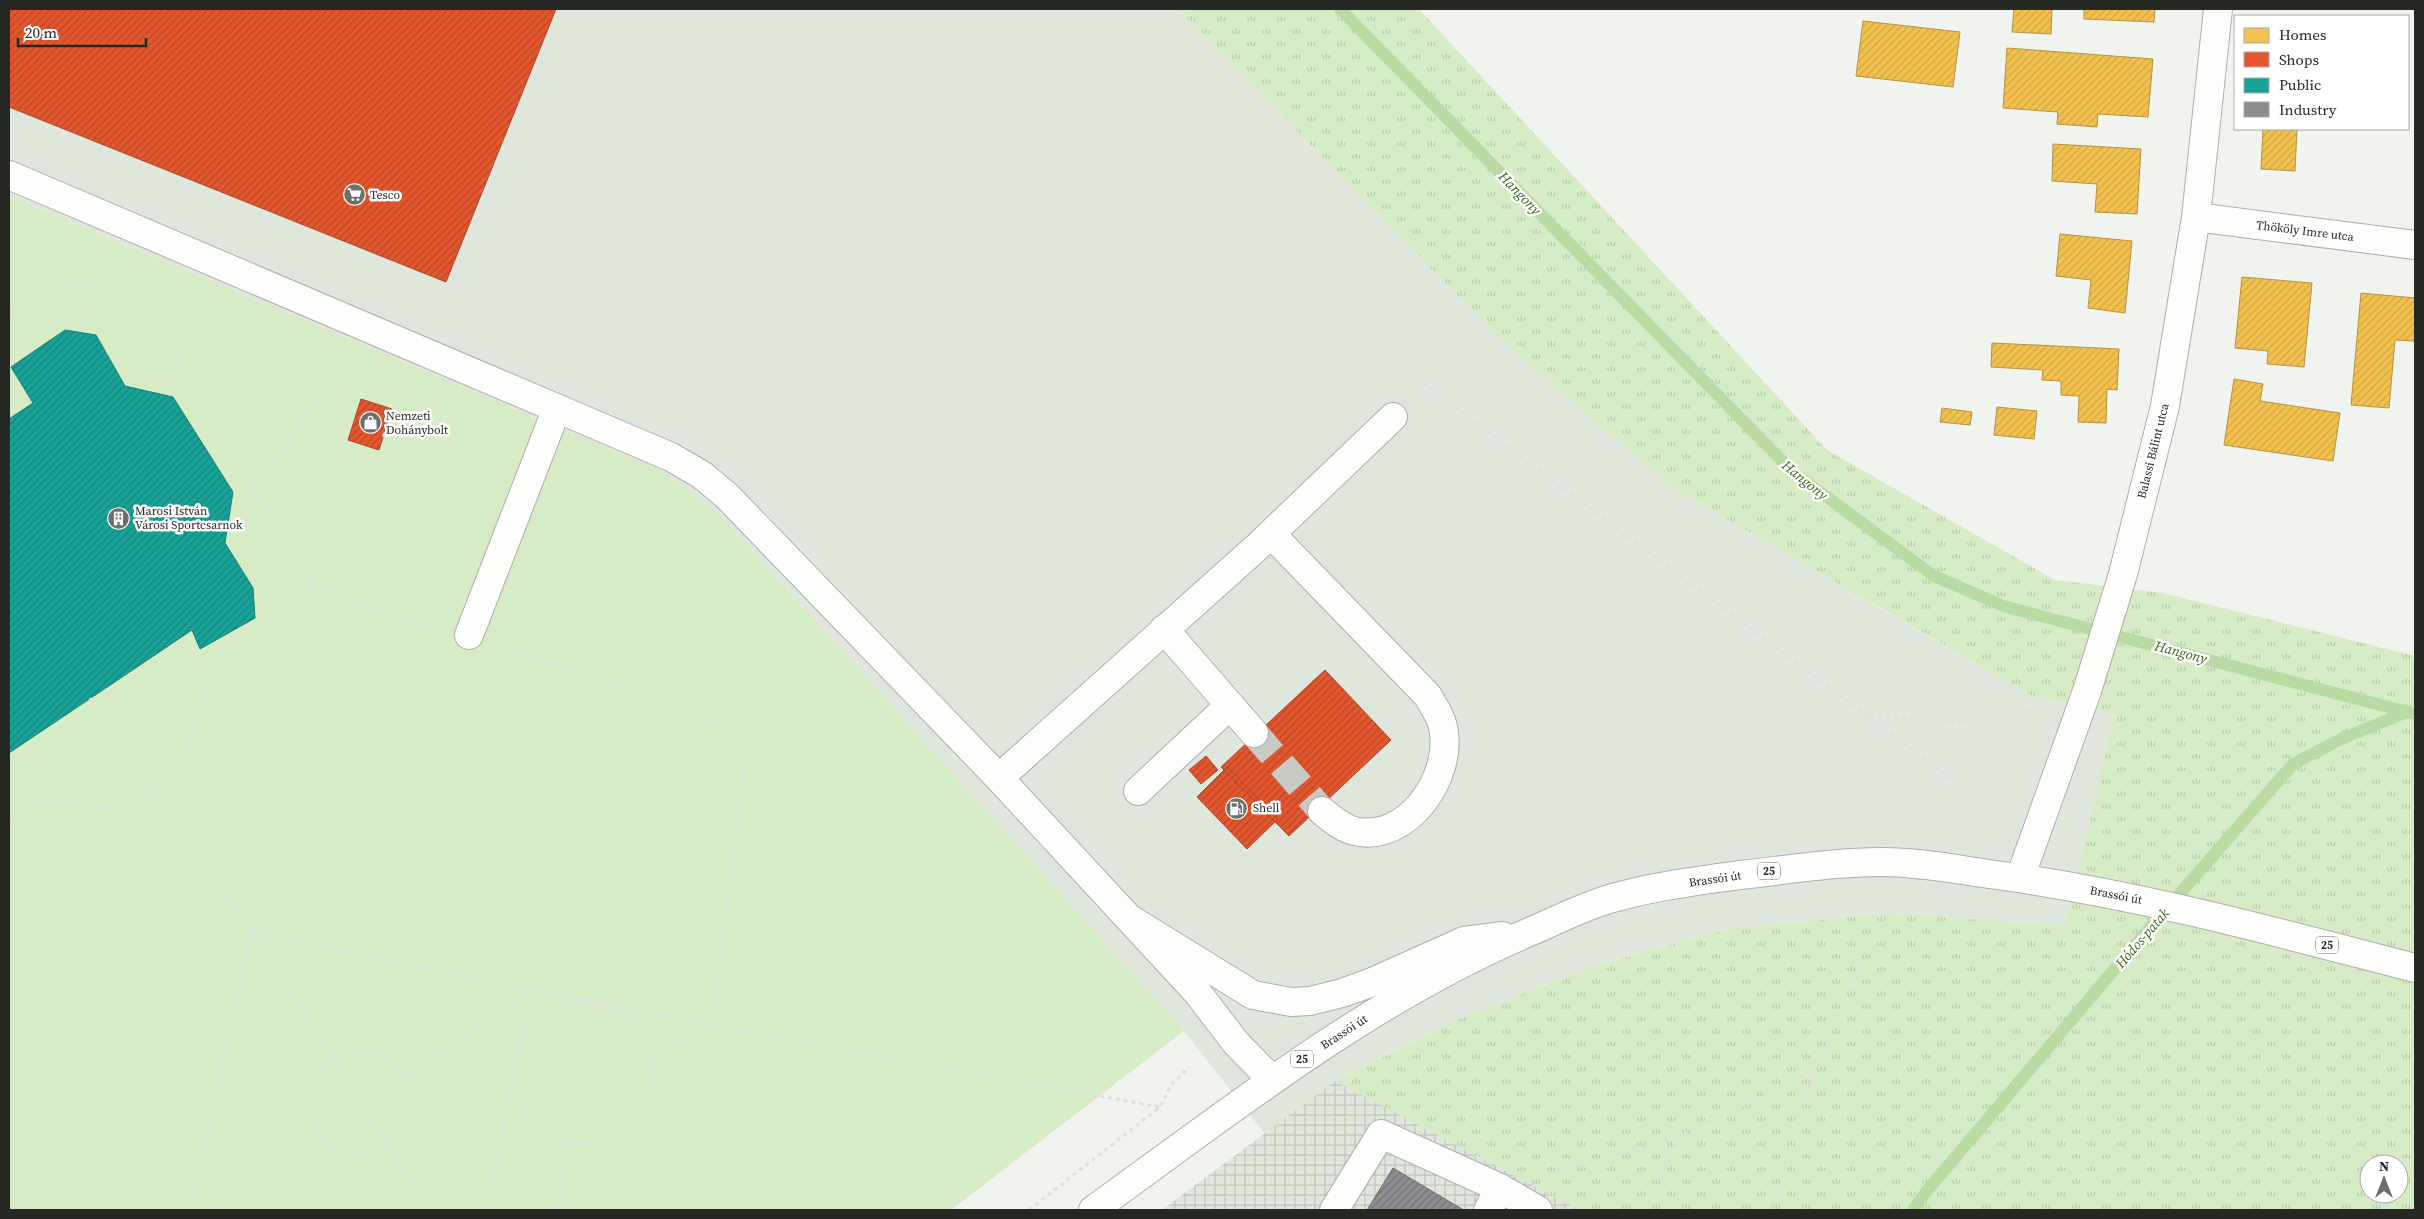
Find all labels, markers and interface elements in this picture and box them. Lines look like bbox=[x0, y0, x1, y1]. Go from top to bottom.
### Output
scale bar bbox=[18, 15, 145, 47]
legend bbox=[2234, 15, 2409, 130]
text: 20 m bbox=[25, 22, 57, 43]
text: Homes bbox=[2279, 24, 2326, 45]
text: Shops bbox=[2279, 49, 2319, 70]
text: Public bbox=[2279, 74, 2321, 95]
text: Industry bbox=[2279, 99, 2337, 120]
water label: Hangony bbox=[1494, 166, 1546, 219]
supermarket icon: Tesco bbox=[342, 183, 366, 207]
place label: Tesco bbox=[370, 187, 401, 203]
street label: Thököly Imre utca bbox=[2255, 217, 2356, 245]
street label: Balassi Bálint utca bbox=[2133, 401, 2173, 500]
place label: Nemzeti Dohánybolt bbox=[386, 408, 448, 438]
shop icon: Nemzeti Dohánybolt bbox=[358, 411, 382, 435]
water label: Hangony bbox=[1777, 455, 1832, 505]
place label: Marosi István Városi Sportcsarnok bbox=[135, 503, 243, 533]
building icon: Marosi István Városi Sportcsarnok bbox=[107, 506, 131, 530]
water label: Hangony bbox=[2152, 635, 2210, 669]
fuel station icon: Shell bbox=[1225, 796, 1249, 820]
place label: Shell bbox=[1253, 800, 1280, 816]
road number: 25 bbox=[1758, 862, 1780, 879]
street label: Brassói út bbox=[1688, 867, 1742, 891]
street label: Brassói út bbox=[2089, 882, 2144, 908]
water label: Hódos-patak bbox=[2110, 903, 2174, 973]
road number: 25 bbox=[2316, 936, 2338, 954]
street label: Brassói út bbox=[1317, 1011, 1371, 1053]
road number: 25 bbox=[1291, 1050, 1313, 1068]
north arrow bbox=[2359, 1154, 2409, 1204]
text: N bbox=[2379, 1156, 2389, 1176]

